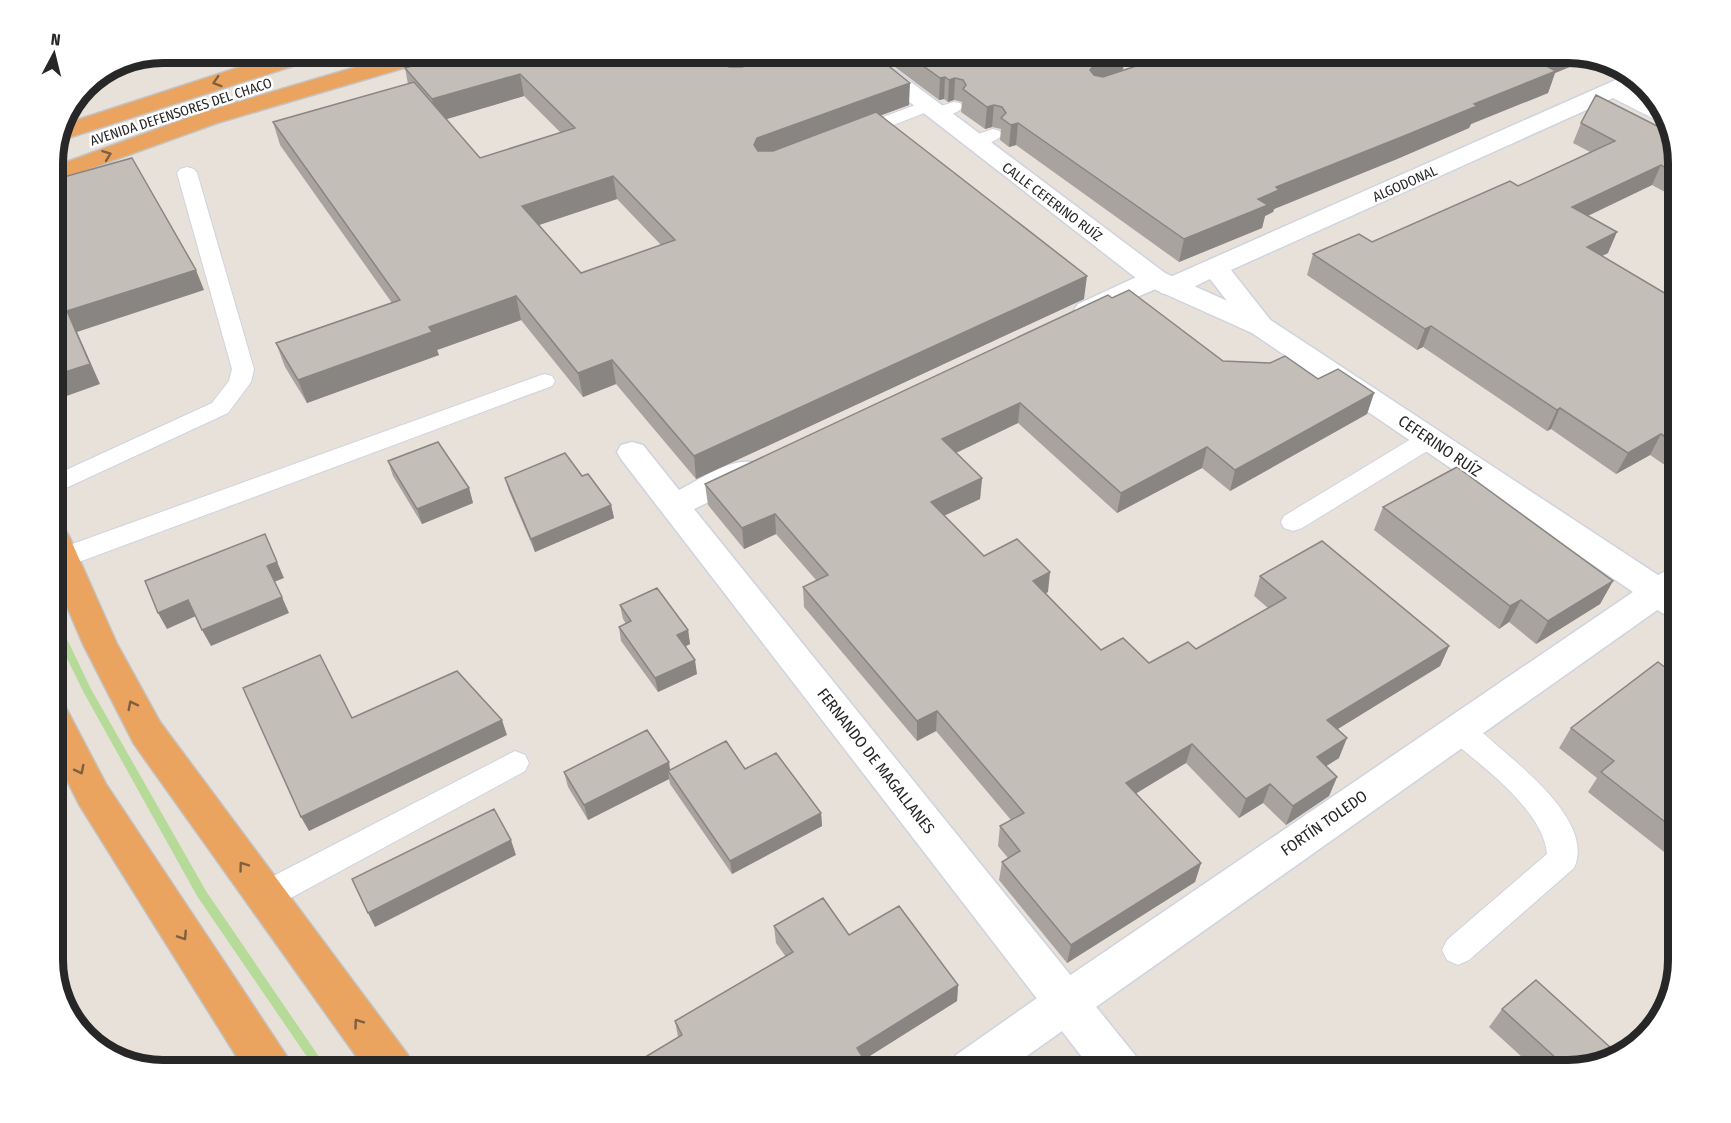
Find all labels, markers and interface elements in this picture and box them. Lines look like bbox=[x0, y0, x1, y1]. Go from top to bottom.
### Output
north arrow bbox=[24, 24, 84, 84]
text: N bbox=[50, 30, 62, 50]
street label: AVENIDA DEFENSORES DEL CHACO bbox=[88, 74, 274, 149]
one-way arrow bbox=[212, 75, 223, 87]
one-way arrow bbox=[102, 149, 112, 162]
street label: CALLE CEFERINO RUÍZ bbox=[999, 158, 1106, 245]
street label: ALGODONAL bbox=[1370, 162, 1440, 206]
street label: CEFERINO RUÍZ bbox=[1395, 411, 1485, 481]
street label: FERNANDO DE MAGALLANES bbox=[813, 684, 939, 838]
one-way arrow bbox=[128, 701, 140, 712]
one-way arrow bbox=[73, 764, 84, 775]
street label: FORTÍN TOLEDO bbox=[1277, 786, 1371, 860]
one-way arrow bbox=[239, 861, 250, 872]
one-way arrow bbox=[176, 929, 187, 940]
one-way arrow bbox=[354, 1019, 365, 1030]

